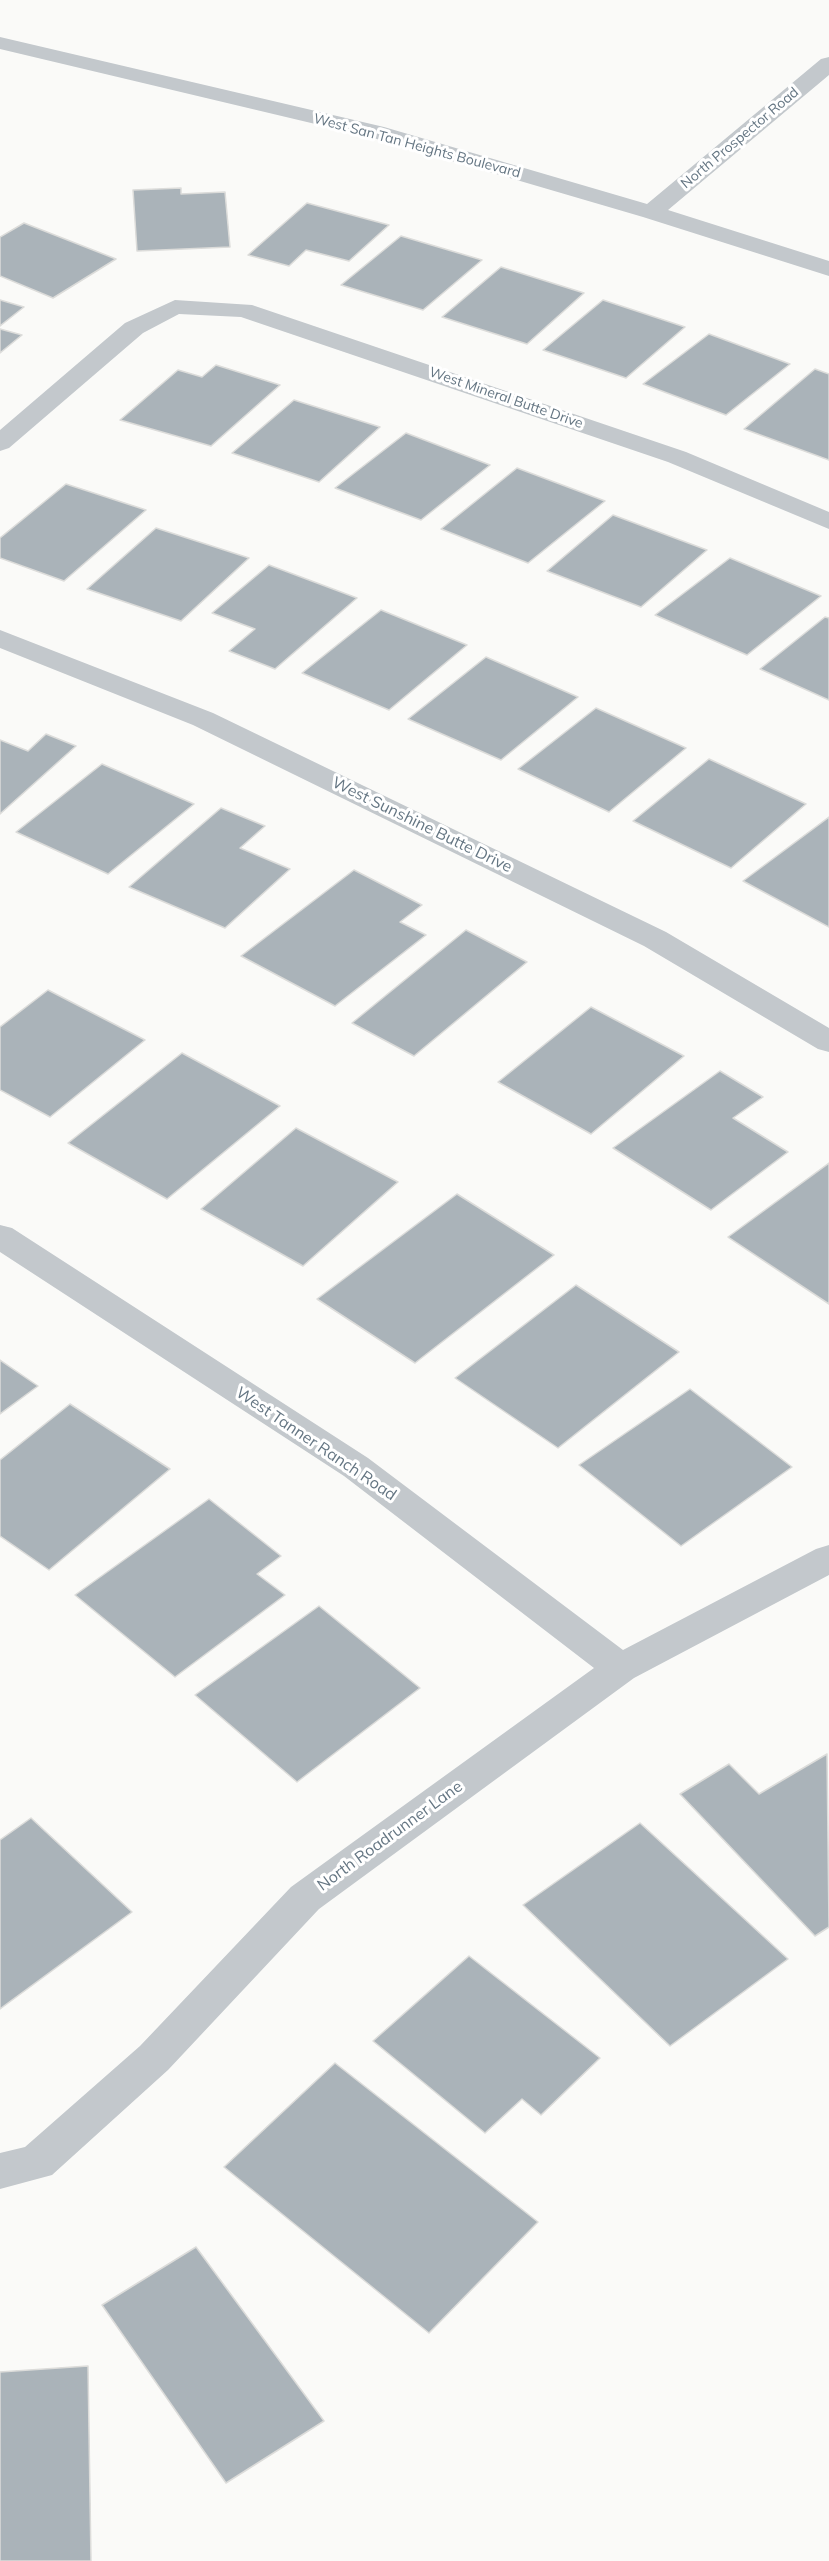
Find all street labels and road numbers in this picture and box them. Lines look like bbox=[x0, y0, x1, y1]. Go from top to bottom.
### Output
street label: North Prospector Road bbox=[678, 84, 802, 192]
street label: West San Tan Heights Boulevard bbox=[312, 110, 522, 182]
street label: West Mineral Butte Drive bbox=[427, 364, 585, 432]
street label: West Sunshine Butte Drive bbox=[329, 773, 515, 877]
street label: West Tanner Ranch Road bbox=[232, 1383, 400, 1505]
street label: North Roadrunner Lane bbox=[314, 1777, 466, 1895]

